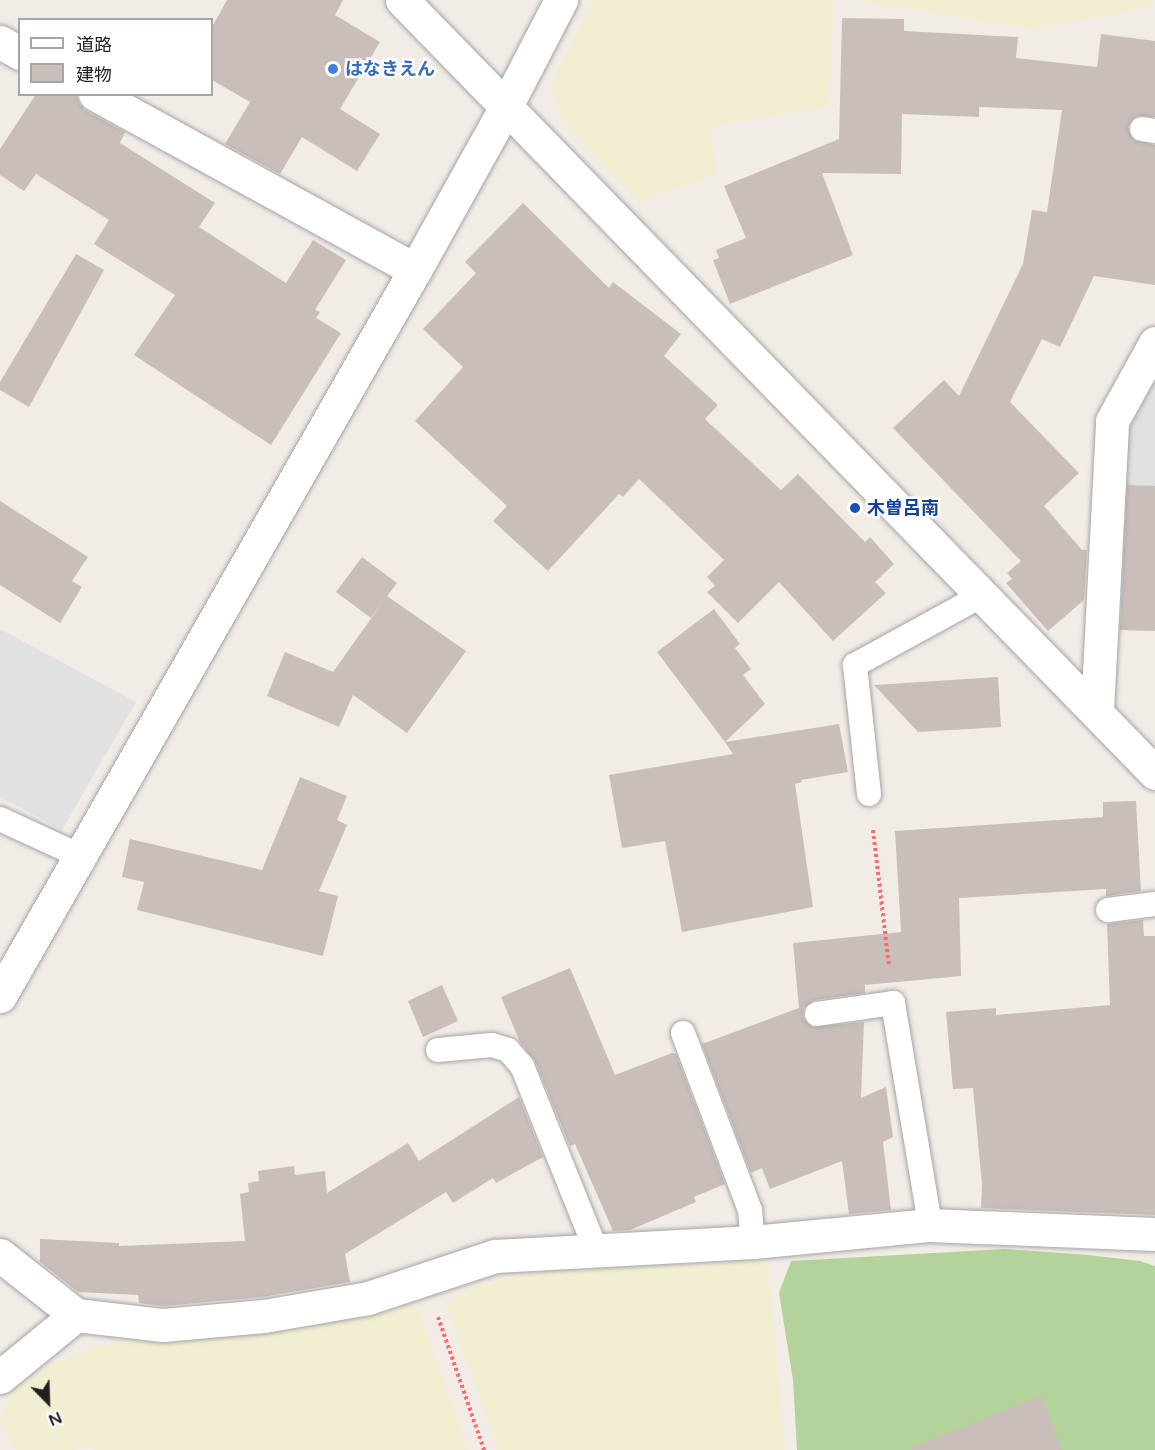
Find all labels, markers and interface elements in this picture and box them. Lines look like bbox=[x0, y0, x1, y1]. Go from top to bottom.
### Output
legend bbox=[18, 18, 213, 96]
text: 道路 bbox=[76, 34, 112, 56]
place label: はなきえん bbox=[345, 58, 435, 80]
marker: はなきえん bbox=[326, 62, 340, 76]
text: 建物 bbox=[76, 64, 112, 86]
place label: 木曽呂南 bbox=[867, 497, 939, 519]
marker: 木曽呂南 bbox=[848, 501, 862, 515]
north arrow bbox=[18, 1372, 78, 1432]
text: N bbox=[45, 1407, 65, 1430]

